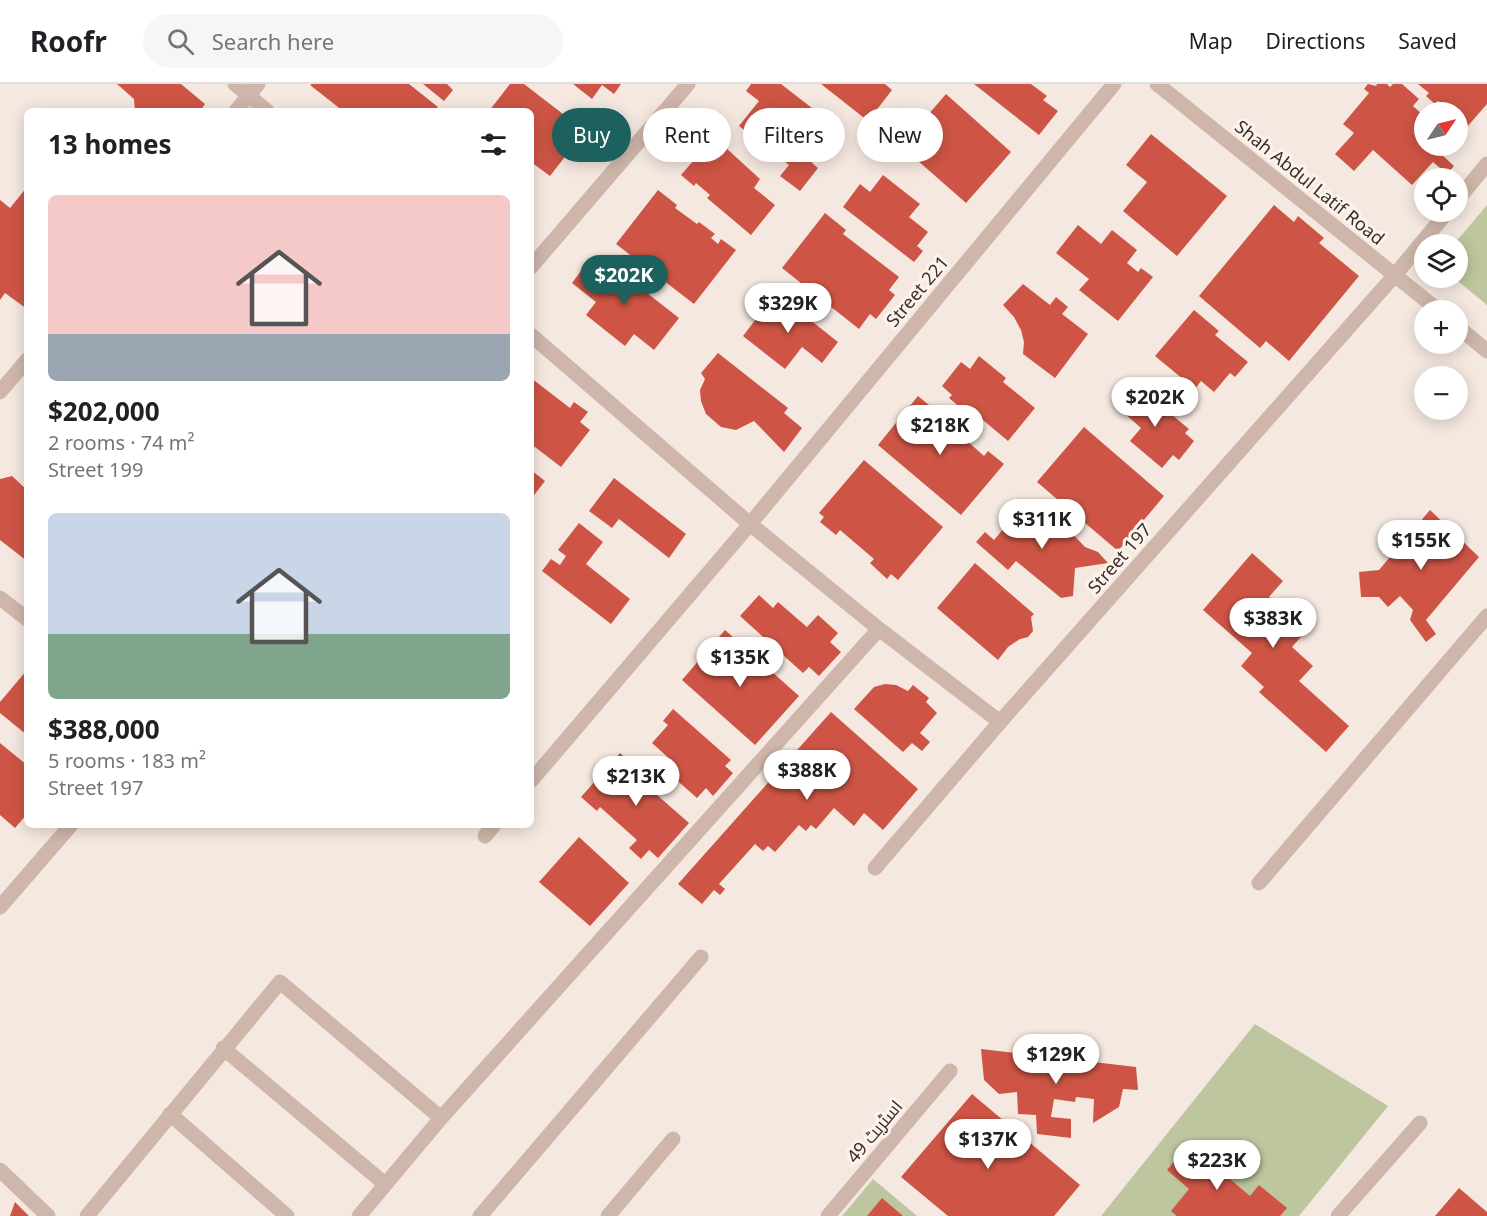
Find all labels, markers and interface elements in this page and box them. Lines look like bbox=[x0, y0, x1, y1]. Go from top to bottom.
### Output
search box bbox=[143, 14, 563, 68]
text: Roofr bbox=[30, 22, 107, 60]
icon: search bbox=[164, 25, 197, 58]
text: Search here bbox=[212, 26, 334, 56]
text: Map bbox=[1189, 27, 1233, 55]
text: Directions bbox=[1266, 27, 1365, 55]
text: Saved bbox=[1398, 27, 1457, 55]
north arrow bbox=[1414, 102, 1468, 156]
map controls bbox=[1414, 102, 1468, 420]
chip: Buy bbox=[552, 108, 631, 162]
chip: Rent bbox=[643, 108, 731, 162]
chip: Filters bbox=[743, 108, 845, 162]
chip: New bbox=[857, 108, 943, 162]
street label: Shah Abdul Latif Road bbox=[1230, 114, 1390, 250]
text: 13 homes bbox=[48, 126, 172, 162]
icon: filters bbox=[477, 128, 510, 161]
button: locate bbox=[1414, 168, 1468, 222]
icon: home bbox=[225, 234, 333, 342]
button: layers bbox=[1414, 234, 1468, 288]
street label: Street 221 bbox=[880, 250, 954, 332]
pin: $202K bbox=[582, 255, 666, 306]
text: $202K bbox=[594, 261, 654, 288]
pin: $329K bbox=[746, 283, 830, 334]
text: $329K bbox=[758, 289, 818, 316]
button: + bbox=[1414, 300, 1468, 354]
button: − bbox=[1414, 366, 1468, 420]
pin: $202K bbox=[1113, 377, 1197, 428]
text: $202K bbox=[1125, 383, 1185, 410]
text: $202,000 bbox=[48, 393, 160, 429]
pin: $218K bbox=[898, 405, 982, 456]
text: $218K bbox=[910, 411, 970, 438]
text: 2 rooms · 74 m² bbox=[48, 429, 195, 456]
text: Street 199 bbox=[48, 456, 143, 483]
pin: $311K bbox=[1000, 499, 1084, 550]
text: $311K bbox=[1012, 505, 1072, 532]
street label: Street 197 bbox=[1082, 518, 1156, 598]
pin: $155K bbox=[1379, 520, 1463, 571]
text: $155K bbox=[1391, 526, 1451, 553]
icon: home bbox=[225, 552, 333, 660]
pin: $383K bbox=[1231, 598, 1315, 649]
text: $383K bbox=[1243, 604, 1303, 631]
pin: $135K bbox=[698, 637, 782, 688]
text: $135K bbox=[710, 643, 770, 670]
text: $388,000 bbox=[48, 711, 160, 747]
text: 5 rooms · 183 m² bbox=[48, 747, 206, 774]
pin: $388K bbox=[765, 750, 849, 801]
pin: $213K bbox=[594, 756, 678, 807]
text: $388K bbox=[777, 756, 837, 783]
text: $213K bbox=[606, 762, 666, 789]
text: Street 197 bbox=[48, 774, 143, 801]
pin: $129K bbox=[1014, 1034, 1098, 1085]
text: $129K bbox=[1026, 1040, 1086, 1067]
street label: اسٹریٹ 49 bbox=[841, 1094, 907, 1168]
pin: $137K bbox=[946, 1119, 1030, 1170]
text: $137K bbox=[958, 1125, 1018, 1152]
pin: $223K bbox=[1175, 1140, 1259, 1191]
text: $223K bbox=[1187, 1146, 1247, 1173]

